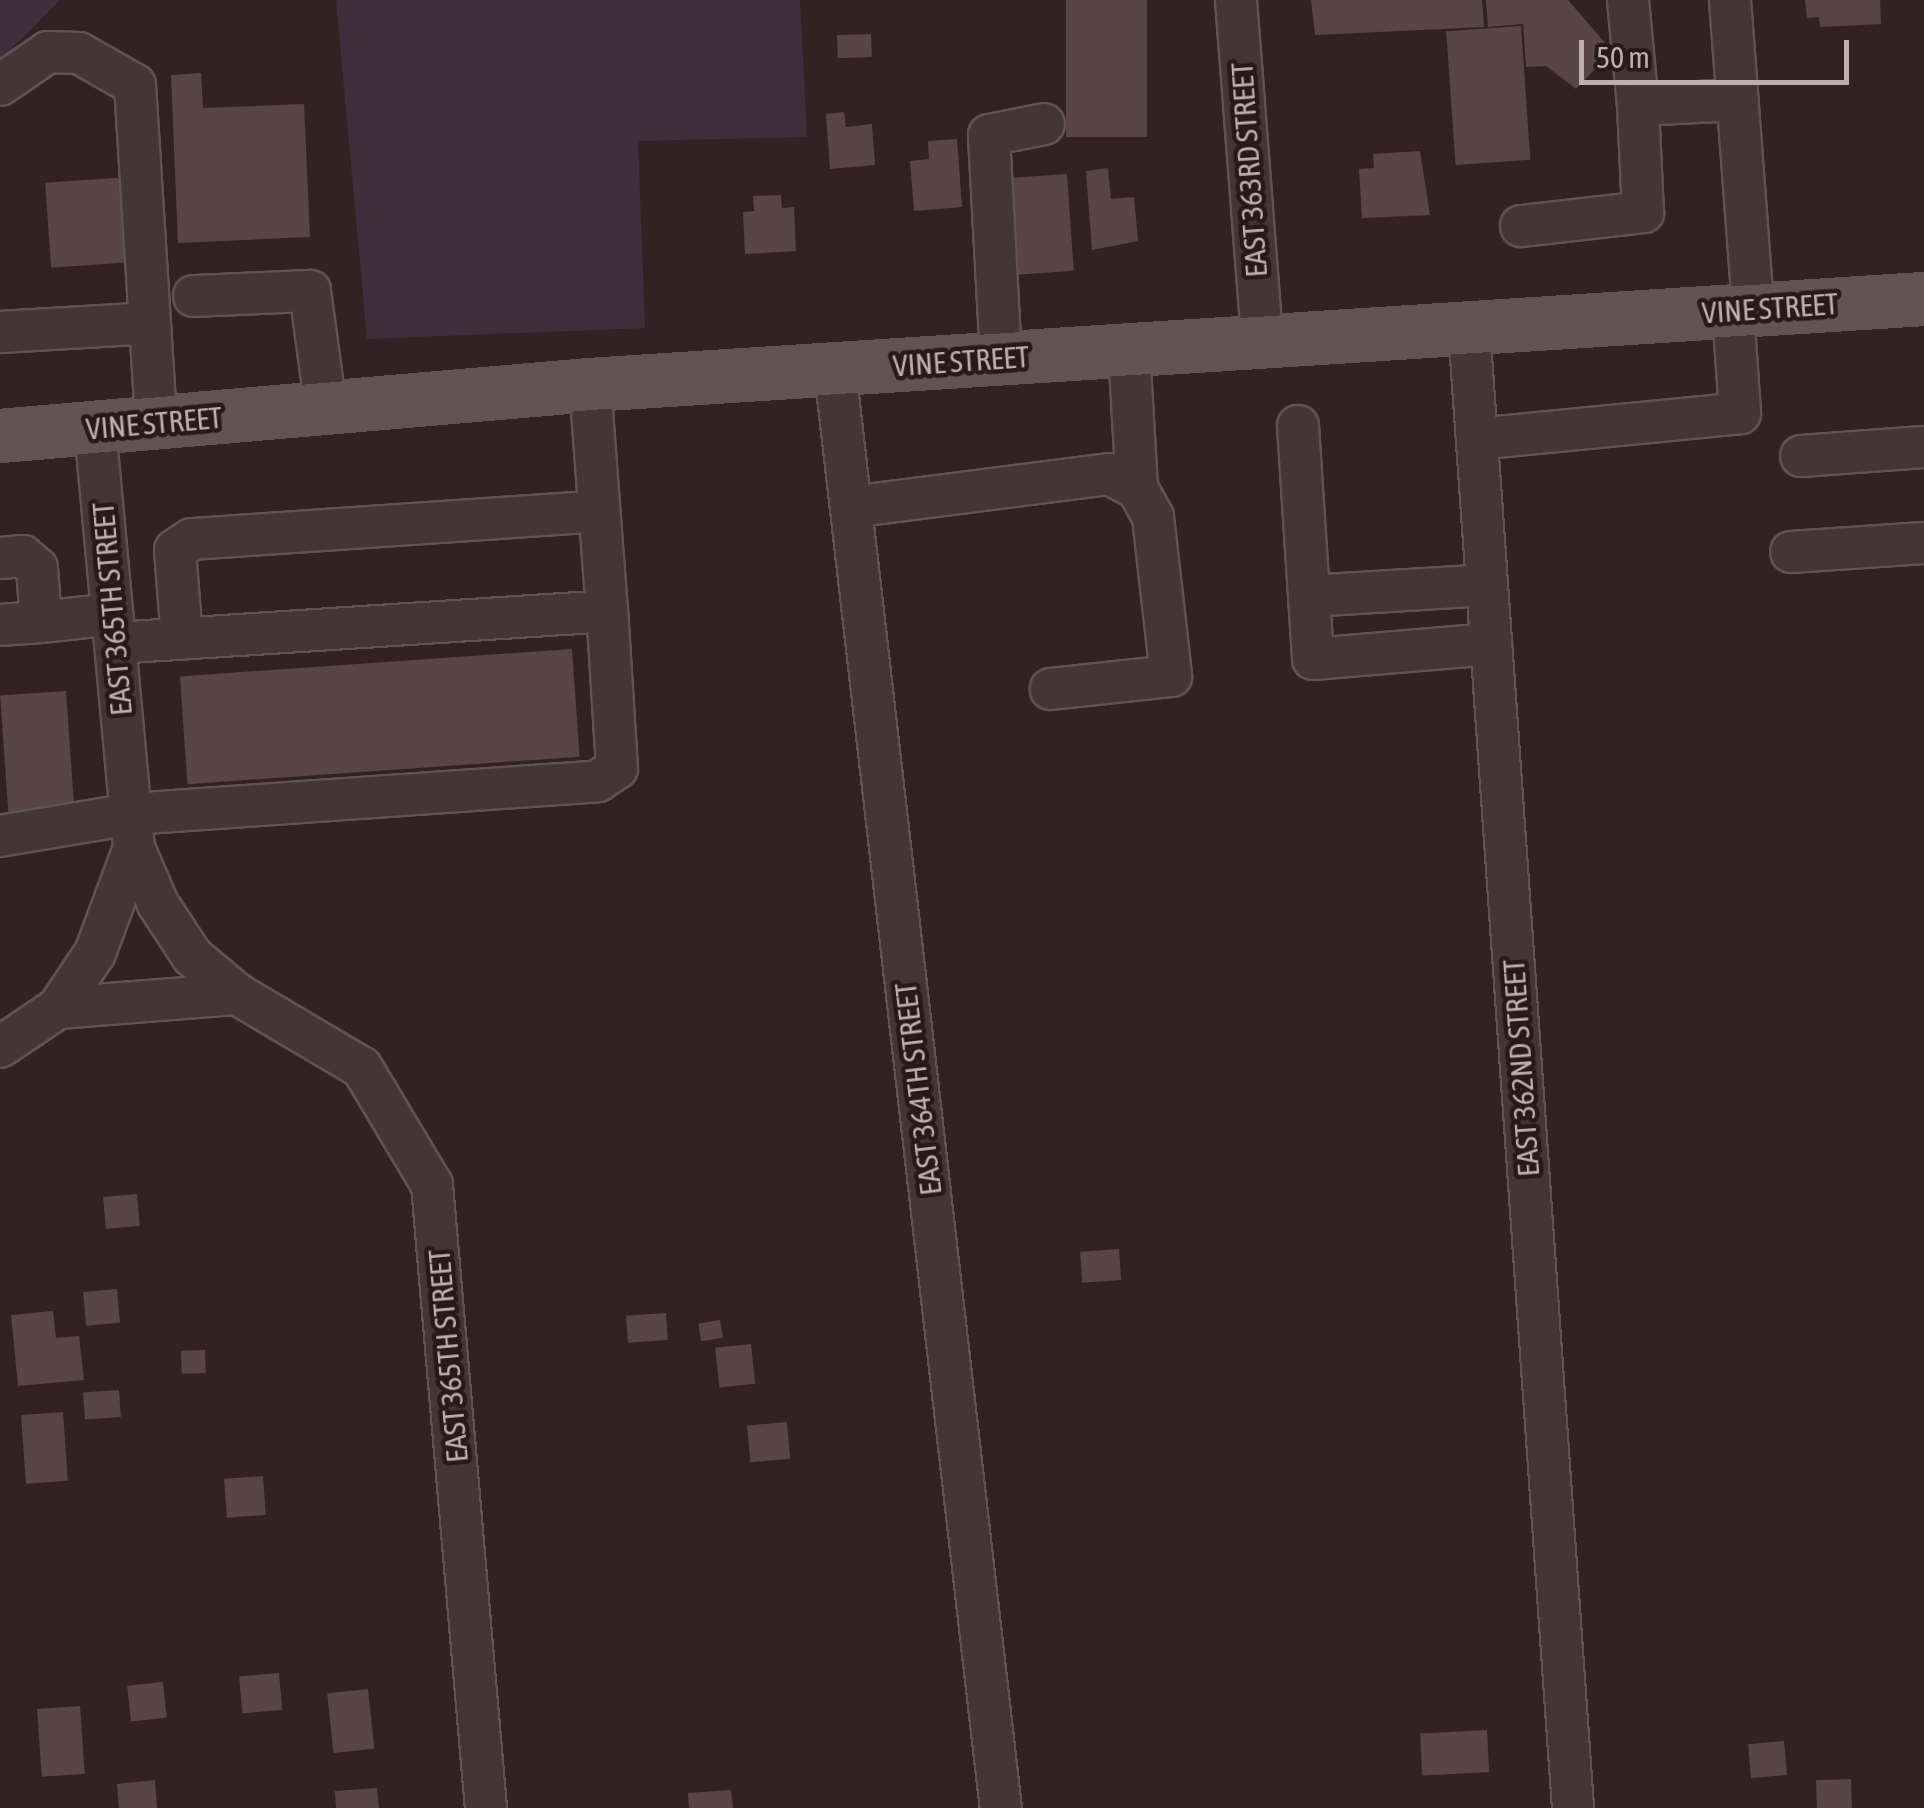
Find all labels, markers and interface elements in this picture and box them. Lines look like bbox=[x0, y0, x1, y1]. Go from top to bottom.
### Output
scale bar bbox=[1584, 20, 1854, 82]
text: 50 m bbox=[1596, 40, 1650, 74]
street label: EAST 363RD STREET bbox=[1224, 61, 1274, 279]
street label: VINE STREET bbox=[1701, 285, 1839, 331]
street label: VINE STREET bbox=[892, 338, 1030, 384]
street label: VINE STREET bbox=[84, 399, 224, 447]
street label: EAST 365TH STREET bbox=[85, 501, 139, 717]
street label: EAST 362ND STREET bbox=[1495, 958, 1547, 1178]
street label: EAST 364TH STREET bbox=[887, 981, 949, 1197]
street label: EAST 365TH STREET bbox=[421, 1248, 475, 1464]

